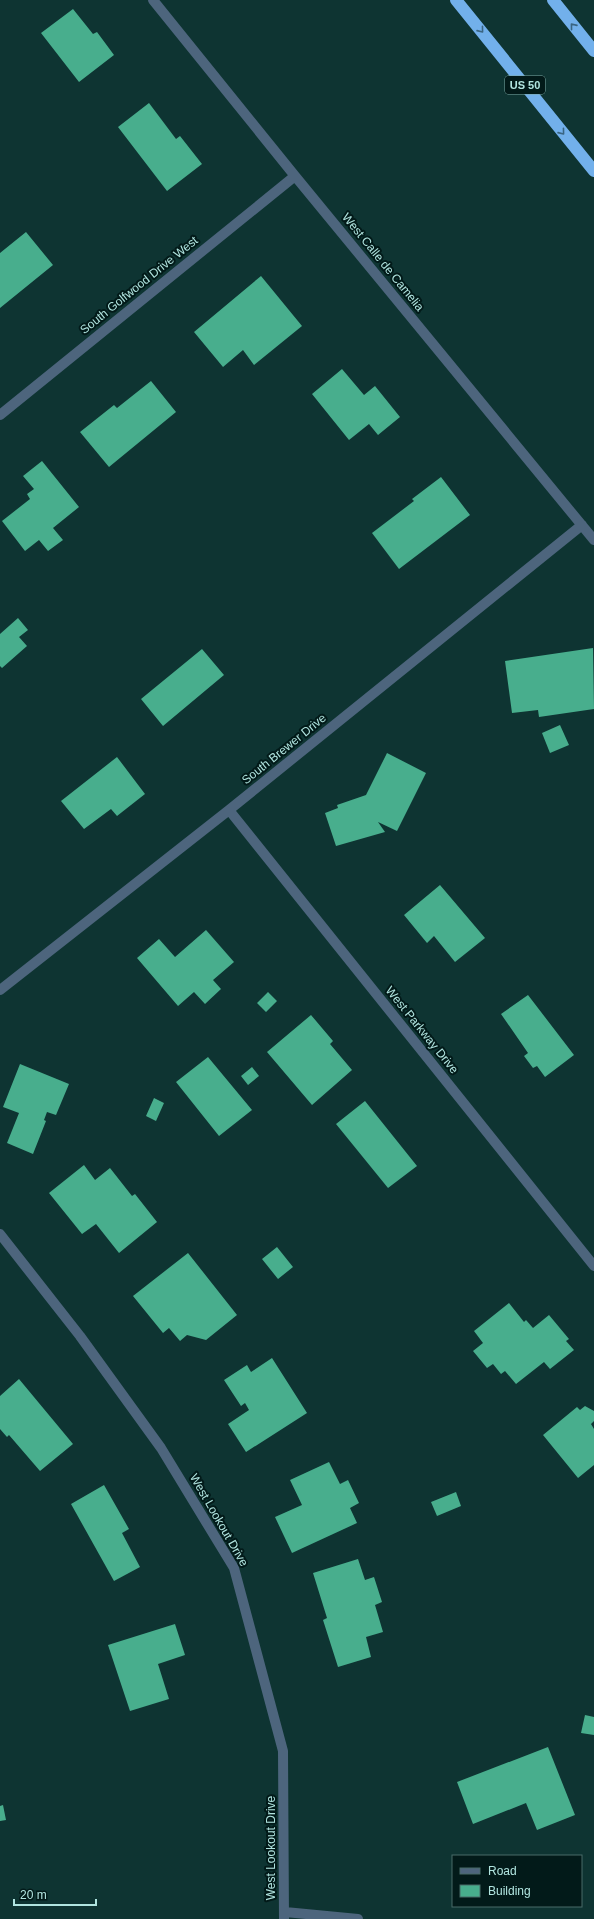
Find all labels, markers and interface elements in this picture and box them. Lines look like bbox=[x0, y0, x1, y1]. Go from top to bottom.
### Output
one-way arrow bbox=[571, 23, 578, 30]
one-way arrow bbox=[476, 26, 483, 33]
road number: US 50 bbox=[505, 76, 545, 94]
one-way arrow bbox=[558, 127, 565, 134]
street label: West Calle de Camelia bbox=[339, 210, 427, 314]
street label: South Golfwood Drive West bbox=[77, 233, 201, 337]
street label: South Brewer Drive bbox=[239, 711, 329, 787]
street label: West Parkway Drive bbox=[383, 984, 462, 1077]
street label: West Lookout Drive bbox=[187, 1471, 251, 1569]
street label: West Lookout Drive bbox=[264, 1795, 278, 1900]
legend bbox=[452, 1855, 582, 1907]
text: Road bbox=[488, 1864, 517, 1878]
scale bar bbox=[14, 1881, 96, 1907]
text: Building bbox=[488, 1884, 531, 1898]
text: 20 m bbox=[20, 1888, 47, 1902]

